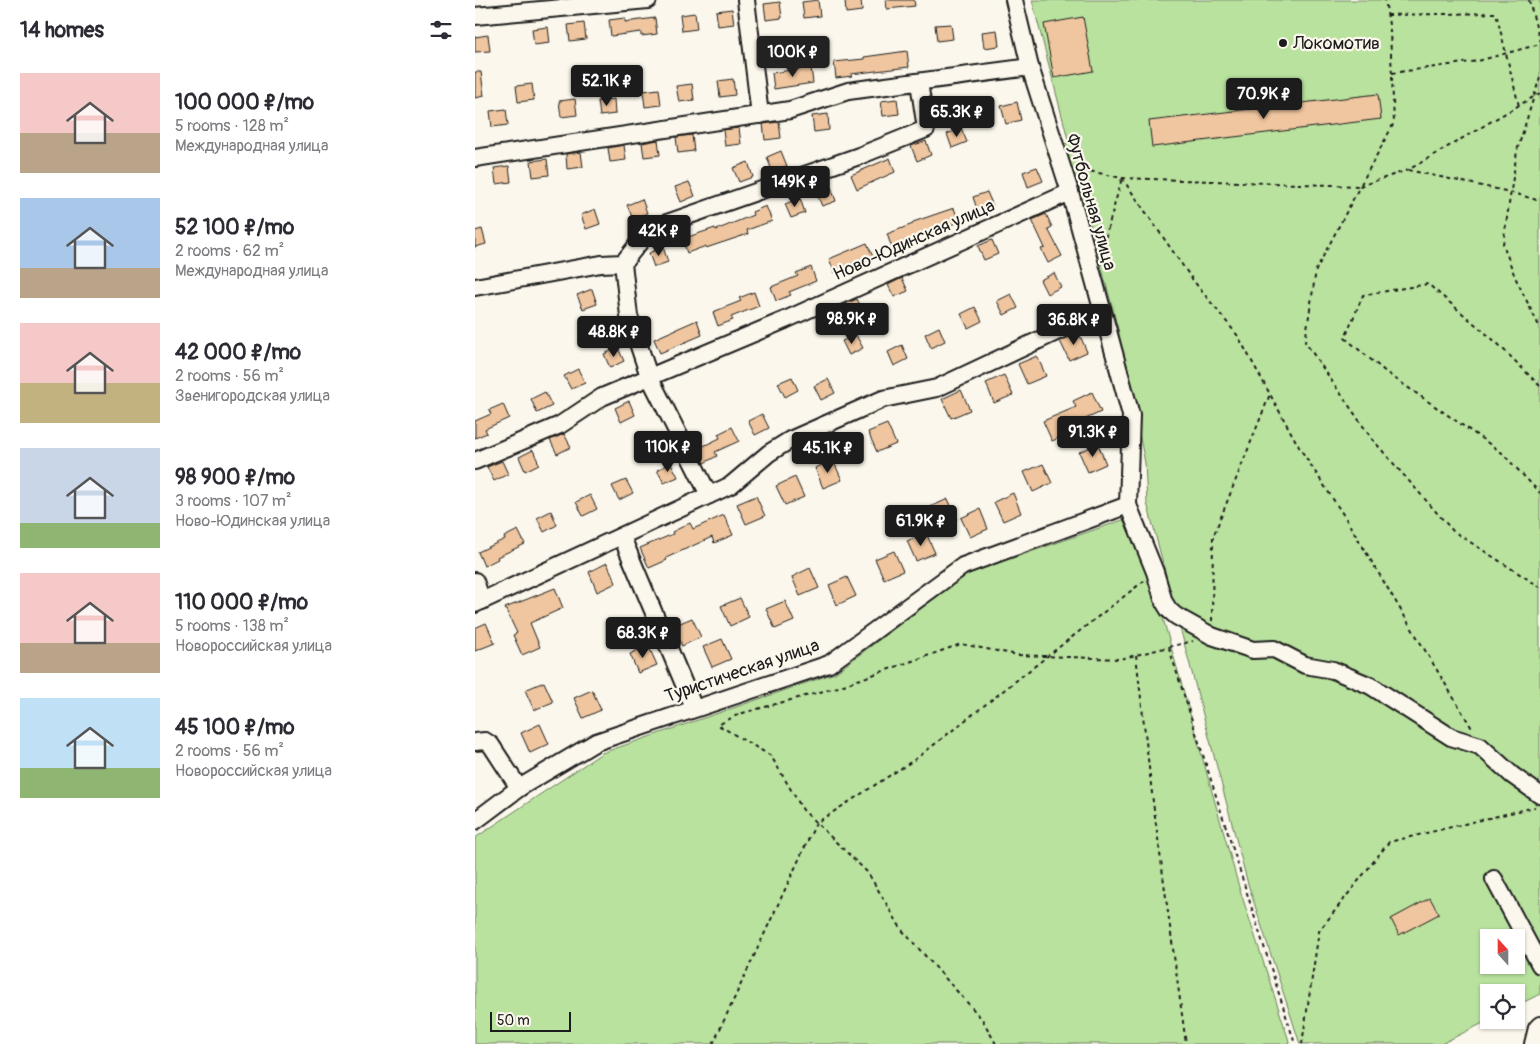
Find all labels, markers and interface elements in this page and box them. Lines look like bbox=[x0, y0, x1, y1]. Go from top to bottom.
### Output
icon: filters bbox=[427, 16, 455, 44]
text: 14 homes bbox=[20, 17, 104, 44]
place label: Локомотив bbox=[1292, 32, 1380, 55]
pin: 100K ₽ bbox=[752, 36, 834, 78]
marker: Локомотив bbox=[1277, 37, 1289, 49]
text: 100K ₽ bbox=[768, 42, 818, 62]
pin: 52.1K ₽ bbox=[561, 64, 653, 107]
text: 52.1K ₽ bbox=[582, 71, 632, 91]
pin: 70.9K ₽ bbox=[1218, 78, 1310, 120]
text: 70.9K ₽ bbox=[1237, 84, 1291, 104]
text: 100 000 ₽/mo bbox=[175, 89, 314, 116]
icon: home bbox=[60, 93, 120, 153]
pin: 65.3K ₽ bbox=[911, 96, 1003, 138]
text: 65.3K ₽ bbox=[930, 102, 984, 122]
text: 5 rooms · 128 m² bbox=[175, 116, 289, 136]
street label: Футбольная улица bbox=[1061, 131, 1121, 273]
text: Международная улица bbox=[175, 136, 329, 156]
pin: 149K ₽ bbox=[754, 166, 836, 208]
text: 149K ₽ bbox=[772, 172, 818, 192]
street label: Ново-Юдинская улица bbox=[830, 194, 998, 286]
text: 52 100 ₽/mo bbox=[175, 214, 294, 241]
pin: 42K ₽ bbox=[624, 214, 694, 257]
icon: home bbox=[60, 218, 120, 278]
text: 42K ₽ bbox=[639, 221, 679, 241]
text: 2 rooms · 62 m² bbox=[175, 241, 284, 261]
text: Международная улица bbox=[175, 261, 329, 281]
pin: 98.9K ₽ bbox=[806, 302, 898, 345]
pin: 36.8K ₽ bbox=[1028, 304, 1120, 346]
text: 98.9K ₽ bbox=[827, 309, 877, 329]
text: 36.8K ₽ bbox=[1048, 310, 1100, 330]
pin: 48.8K ₽ bbox=[568, 316, 660, 358]
text: 48.8K ₽ bbox=[588, 322, 640, 342]
text: 42 000 ₽/mo bbox=[175, 339, 301, 366]
icon: home bbox=[60, 343, 120, 403]
text: 2 rooms · 56 m² bbox=[175, 366, 284, 386]
text: Звенигородская улица bbox=[175, 386, 330, 406]
pin: 91.3K ₽ bbox=[1047, 416, 1139, 458]
text: 91.3K ₽ bbox=[1068, 422, 1118, 442]
pin: 110K ₽ bbox=[627, 430, 709, 473]
pin: 45.1K ₽ bbox=[782, 432, 874, 474]
text: 110K ₽ bbox=[645, 437, 691, 457]
text: 45.1K ₽ bbox=[803, 438, 853, 458]
text: 98 900 ₽/mo bbox=[175, 464, 295, 491]
icon: home bbox=[60, 468, 120, 528]
text: 3 rooms · 107 m² bbox=[175, 491, 292, 511]
pin: 61.9K ₽ bbox=[875, 504, 967, 547]
text: Ново-Юдинская улица bbox=[175, 511, 330, 531]
text: 61.9K ₽ bbox=[896, 511, 946, 531]
text: 110 000 ₽/mo bbox=[175, 589, 308, 616]
icon: home bbox=[60, 593, 120, 653]
text: 5 rooms · 138 m² bbox=[175, 616, 289, 636]
pin: 68.3K ₽ bbox=[597, 616, 689, 659]
text: 68.3K ₽ bbox=[617, 623, 669, 643]
street label: Туристическая улица bbox=[662, 634, 822, 708]
text: Новороссийская улица bbox=[175, 636, 332, 656]
text: 45 100 ₽/mo bbox=[175, 714, 295, 741]
icon: home bbox=[60, 718, 120, 778]
text: 2 rooms · 56 m² bbox=[175, 741, 284, 761]
text: Новороссийская улица bbox=[175, 761, 332, 781]
north arrow bbox=[1480, 929, 1525, 974]
map controls bbox=[1480, 929, 1525, 1029]
button: locate bbox=[1480, 984, 1525, 1029]
scale bar bbox=[490, 1009, 571, 1032]
text: 50 m bbox=[497, 1012, 530, 1029]

